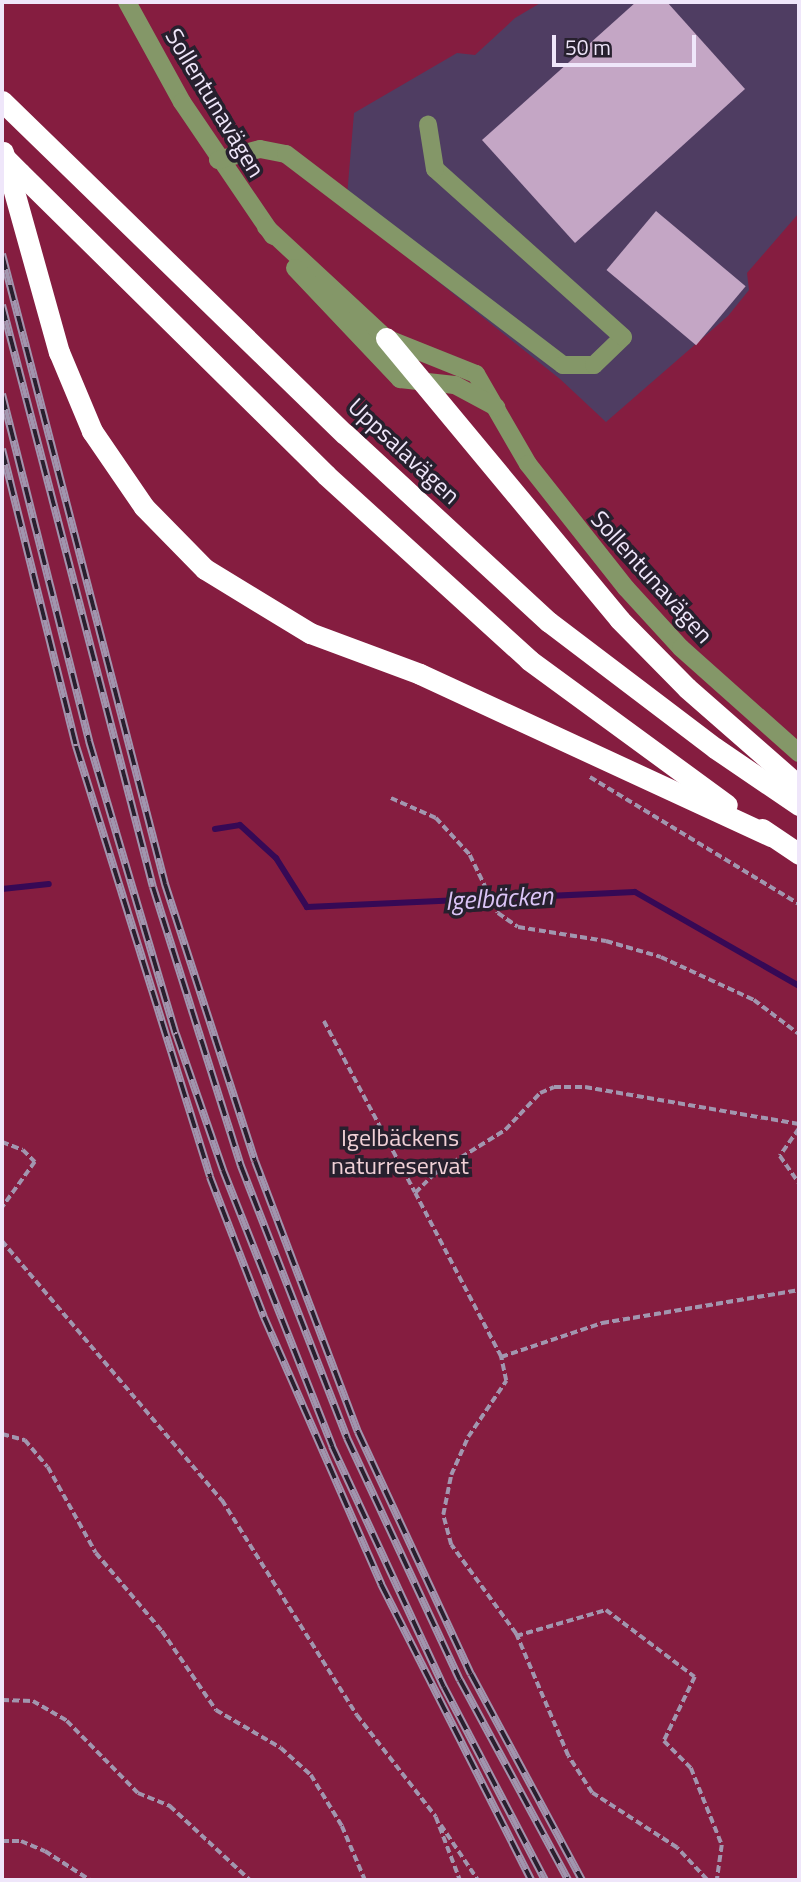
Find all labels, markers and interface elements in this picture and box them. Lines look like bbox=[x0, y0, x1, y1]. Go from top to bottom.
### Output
scale bar bbox=[556, 21, 700, 65]
street label: Sollentunavägen bbox=[159, 23, 271, 183]
text: 50 m bbox=[565, 31, 611, 63]
street label: Uppsalavägen bbox=[342, 392, 466, 510]
street label: Sollentunavägen bbox=[585, 505, 719, 649]
water label: Igelbäcken bbox=[444, 880, 554, 916]
park label: Igelbäckens naturreservat bbox=[331, 1124, 469, 1180]

